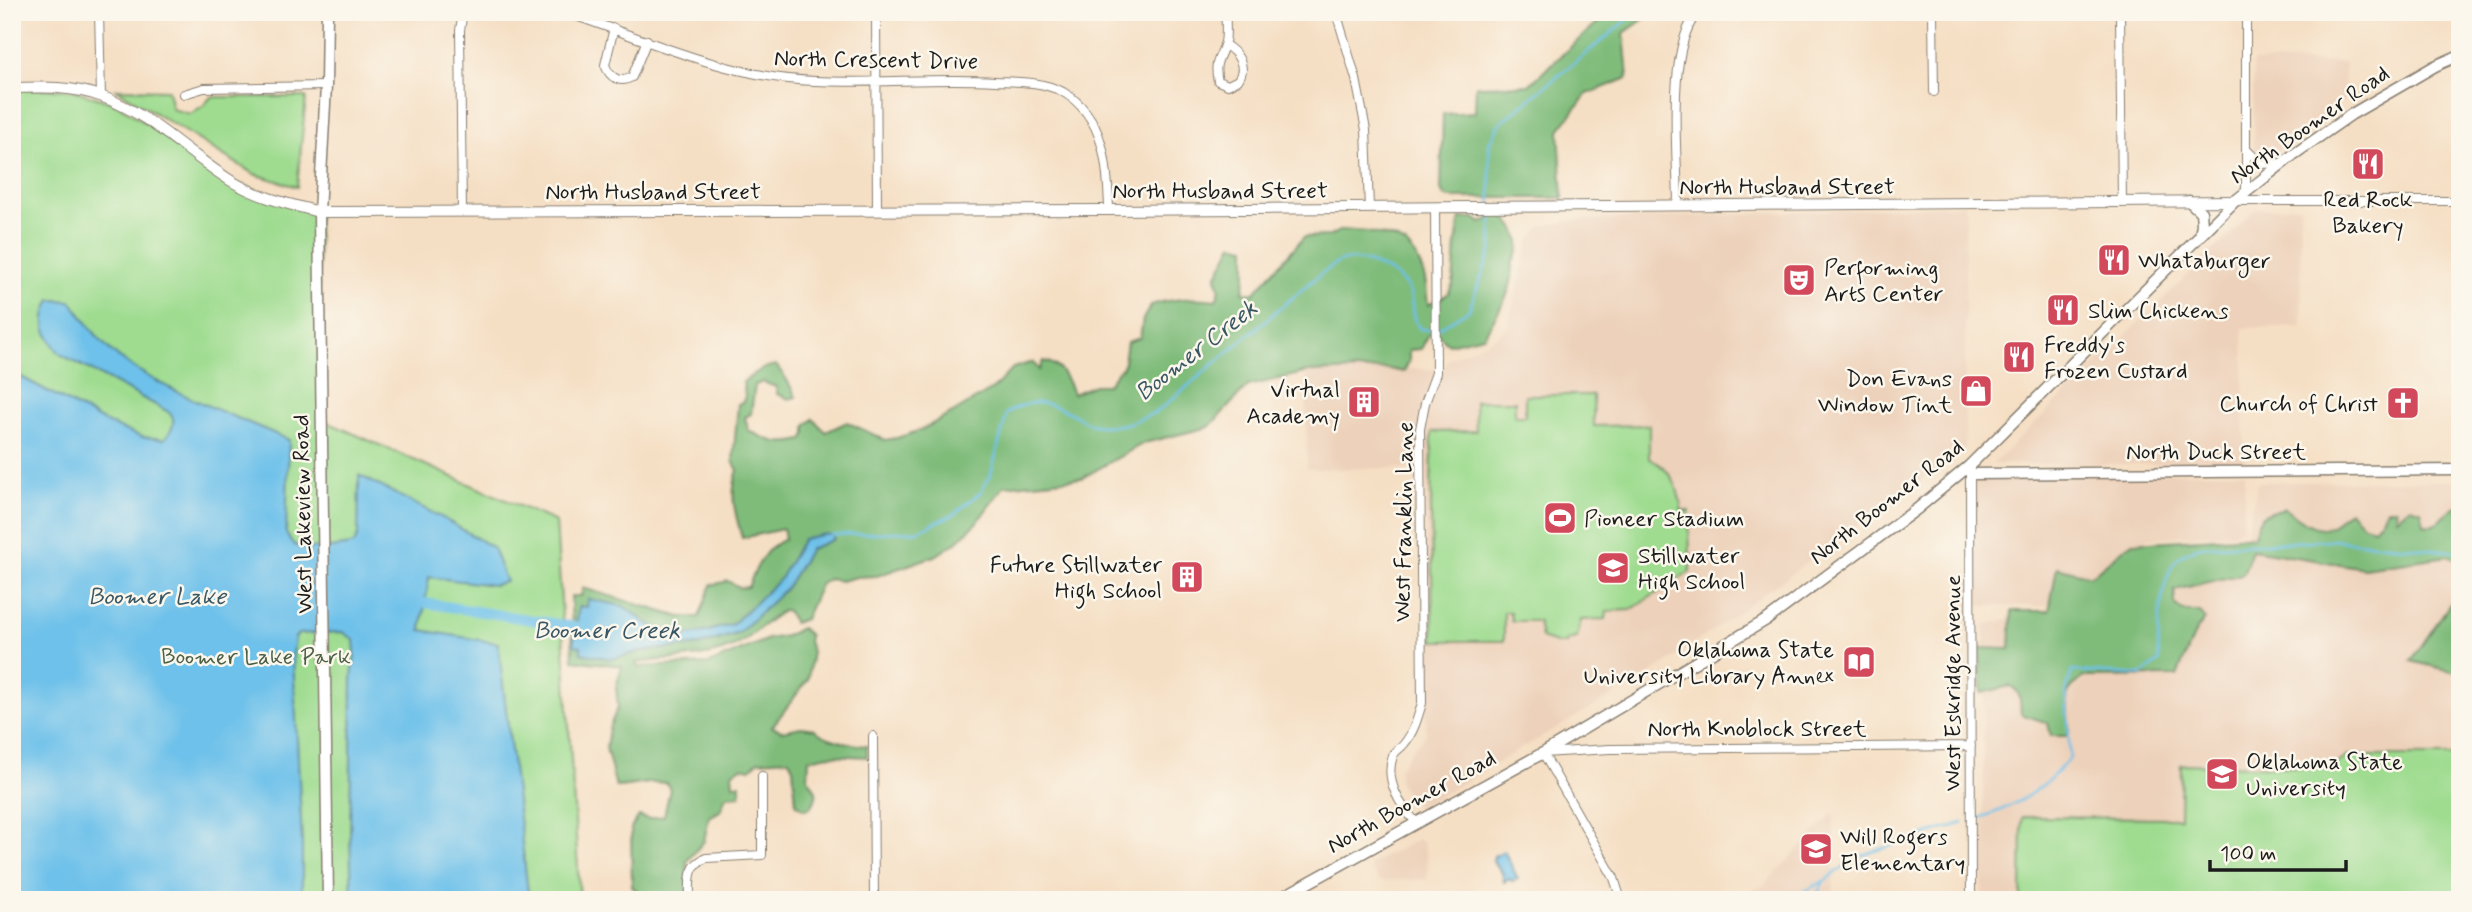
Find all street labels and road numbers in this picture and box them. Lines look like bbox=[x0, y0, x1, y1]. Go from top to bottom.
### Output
street label: North Crescent Drive bbox=[773, 44, 978, 78]
street label: North Boomer Road bbox=[2224, 59, 2396, 192]
street label: North Husband Street bbox=[1679, 173, 1895, 203]
street label: North Husband Street bbox=[1112, 177, 1328, 207]
street label: North Husband Street bbox=[545, 178, 761, 208]
street label: West Lakeview Road bbox=[287, 414, 321, 614]
street label: West Franklin Lane bbox=[1388, 422, 1422, 623]
street label: North Boomer Road bbox=[1804, 433, 1971, 572]
street label: North Duck Street bbox=[2126, 438, 2306, 468]
street label: West Eskridge Avenue bbox=[1939, 575, 1971, 791]
street label: North Knoblock Street bbox=[1648, 715, 1867, 745]
street label: North Boomer Road bbox=[1322, 744, 1502, 862]

